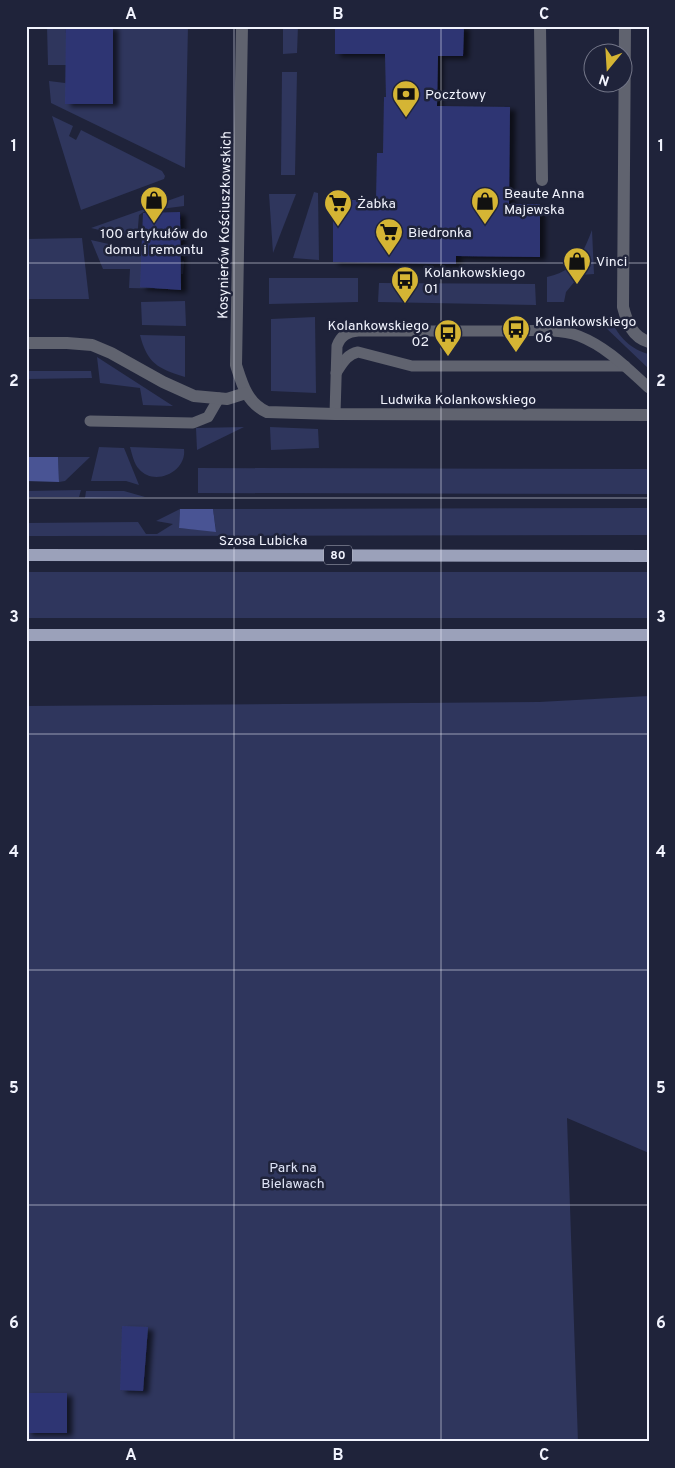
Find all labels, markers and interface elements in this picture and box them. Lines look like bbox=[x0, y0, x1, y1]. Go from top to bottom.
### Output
text: A bbox=[125, 5, 137, 25]
text: B bbox=[332, 5, 344, 25]
text: C bbox=[539, 5, 549, 25]
north arrow bbox=[582, 42, 632, 92]
text: N bbox=[597, 69, 612, 89]
bank icon: Pocztowy bbox=[391, 79, 421, 118]
place label: Pocztowy bbox=[425, 87, 486, 104]
street label: Kosynierów Kościuszkowskich bbox=[215, 131, 236, 319]
text: 1 bbox=[11, 137, 17, 157]
text: 1 bbox=[658, 137, 664, 157]
shop icon: 100 artykułów do domu i remontu bbox=[139, 185, 169, 224]
shop icon: Beaute Anna Majewska bbox=[470, 186, 500, 225]
place label: Beaute Anna Majewska bbox=[504, 186, 584, 219]
supermarket icon: Żabka bbox=[323, 188, 353, 227]
place label: Żabka bbox=[357, 195, 396, 213]
supermarket icon: Biedronka bbox=[374, 217, 404, 256]
place label: Biedronka bbox=[408, 225, 472, 242]
place label: 100 artykułów do domu i remontu bbox=[100, 226, 208, 259]
shop icon: Vinci bbox=[562, 246, 592, 285]
place label: Vinci bbox=[596, 254, 627, 271]
bus stop icon: Kolankowskiego 01 bbox=[390, 265, 420, 304]
place label: Kolankowskiego 01 bbox=[424, 265, 526, 298]
bus stop icon: Kolankowskiego 06 bbox=[501, 314, 531, 353]
place label: Kolankowskiego 06 bbox=[535, 314, 637, 347]
place label: Kolankowskiego 02 bbox=[328, 318, 429, 351]
bus stop icon: Kolankowskiego 02 bbox=[433, 318, 463, 357]
text: 2 bbox=[9, 372, 19, 392]
text: 2 bbox=[656, 372, 666, 392]
street label: Ludwika Kolankowskiego bbox=[380, 392, 536, 409]
street label: Szosa Lubicka bbox=[219, 533, 307, 550]
road number: 80 bbox=[324, 546, 352, 564]
text: 3 bbox=[9, 608, 19, 628]
text: 3 bbox=[656, 608, 666, 628]
text: 4 bbox=[9, 843, 19, 863]
text: 4 bbox=[656, 843, 666, 863]
text: 5 bbox=[9, 1079, 19, 1099]
text: 5 bbox=[656, 1079, 666, 1099]
park label: Park na Bielawach bbox=[261, 1160, 325, 1193]
text: 6 bbox=[9, 1314, 19, 1334]
text: 6 bbox=[656, 1314, 666, 1334]
text: A bbox=[125, 1446, 137, 1466]
text: B bbox=[332, 1446, 344, 1466]
text: C bbox=[539, 1446, 549, 1466]

